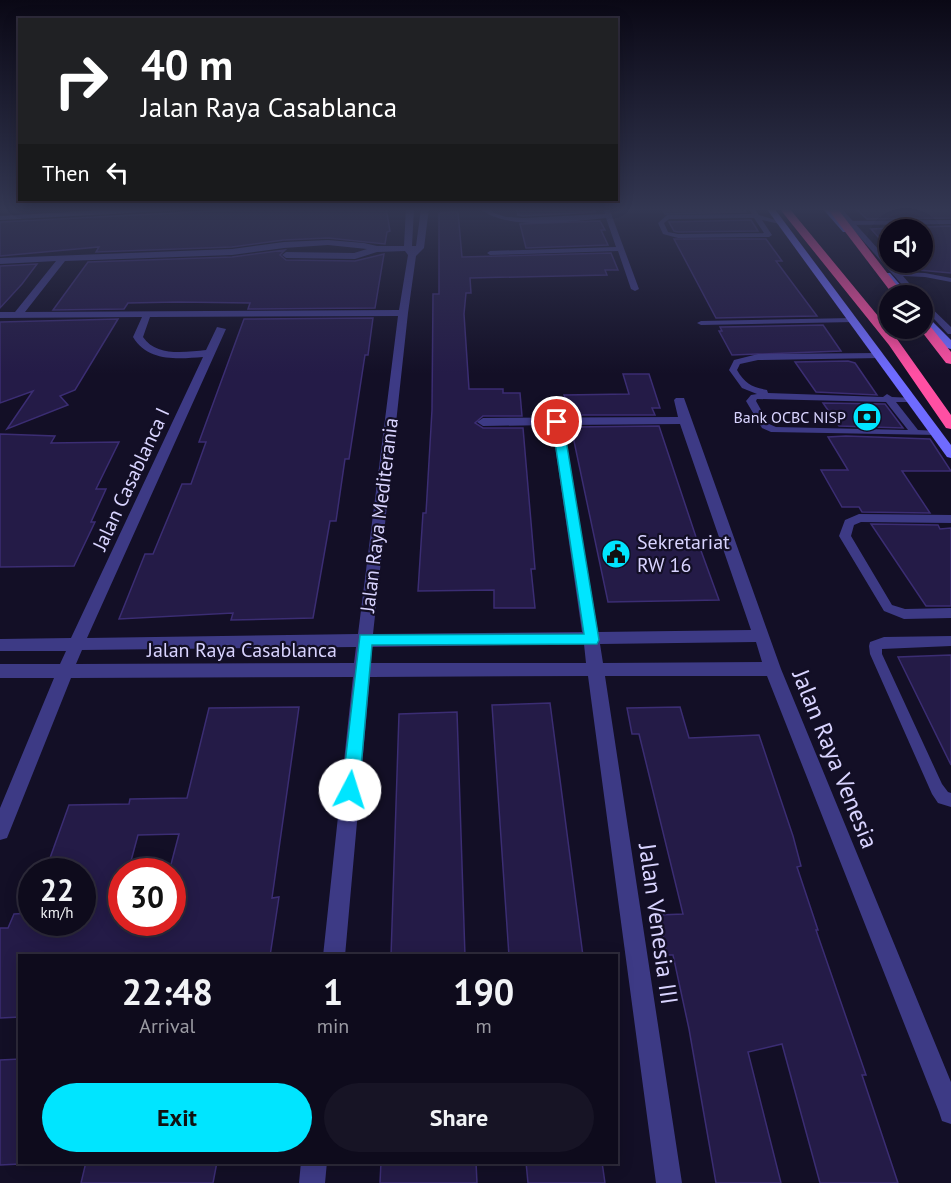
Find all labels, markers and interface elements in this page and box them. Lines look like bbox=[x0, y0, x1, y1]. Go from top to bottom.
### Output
text: 40 m bbox=[141, 37, 233, 92]
icon: right bbox=[42, 42, 120, 120]
text: Jalan Raya Casablanca bbox=[141, 90, 397, 124]
icon: left bbox=[101, 156, 134, 189]
text: Then bbox=[42, 159, 89, 187]
map controls bbox=[879, 219, 933, 339]
button: sound bbox=[879, 219, 933, 273]
button: layers bbox=[879, 285, 933, 339]
pin bbox=[531, 396, 582, 447]
bank icon: Bank OCBC NISP bbox=[851, 401, 883, 433]
street label: Jalan Casablanca I bbox=[86, 403, 175, 556]
icon: arrive bbox=[540, 405, 573, 438]
place label: Bank OCBC NISP bbox=[733, 407, 846, 427]
street label: Jalan Raya Mediterania bbox=[354, 416, 404, 615]
place label: Sekretariat RW 16 bbox=[637, 529, 730, 578]
public building icon: Sekretariat RW 16 bbox=[600, 538, 632, 570]
street label: Jalan Raya Casablanca bbox=[146, 637, 337, 663]
street label: Jalan Raya Venesia bbox=[785, 664, 885, 853]
position arrow bbox=[318, 758, 382, 822]
street label: Jalan Venesia III bbox=[632, 840, 685, 1006]
speed limit sign: 30 bbox=[108, 858, 186, 936]
text: 22 bbox=[40, 870, 74, 909]
text: km/h bbox=[41, 903, 73, 922]
text: 22:48 bbox=[122, 968, 213, 1015]
text: 1 bbox=[323, 968, 343, 1015]
text: 190 bbox=[453, 968, 514, 1015]
text: Arrival bbox=[139, 1013, 195, 1039]
text: min bbox=[317, 1013, 349, 1039]
text: m bbox=[476, 1013, 492, 1039]
button: Exit bbox=[42, 1083, 312, 1152]
button: Share bbox=[324, 1083, 594, 1152]

